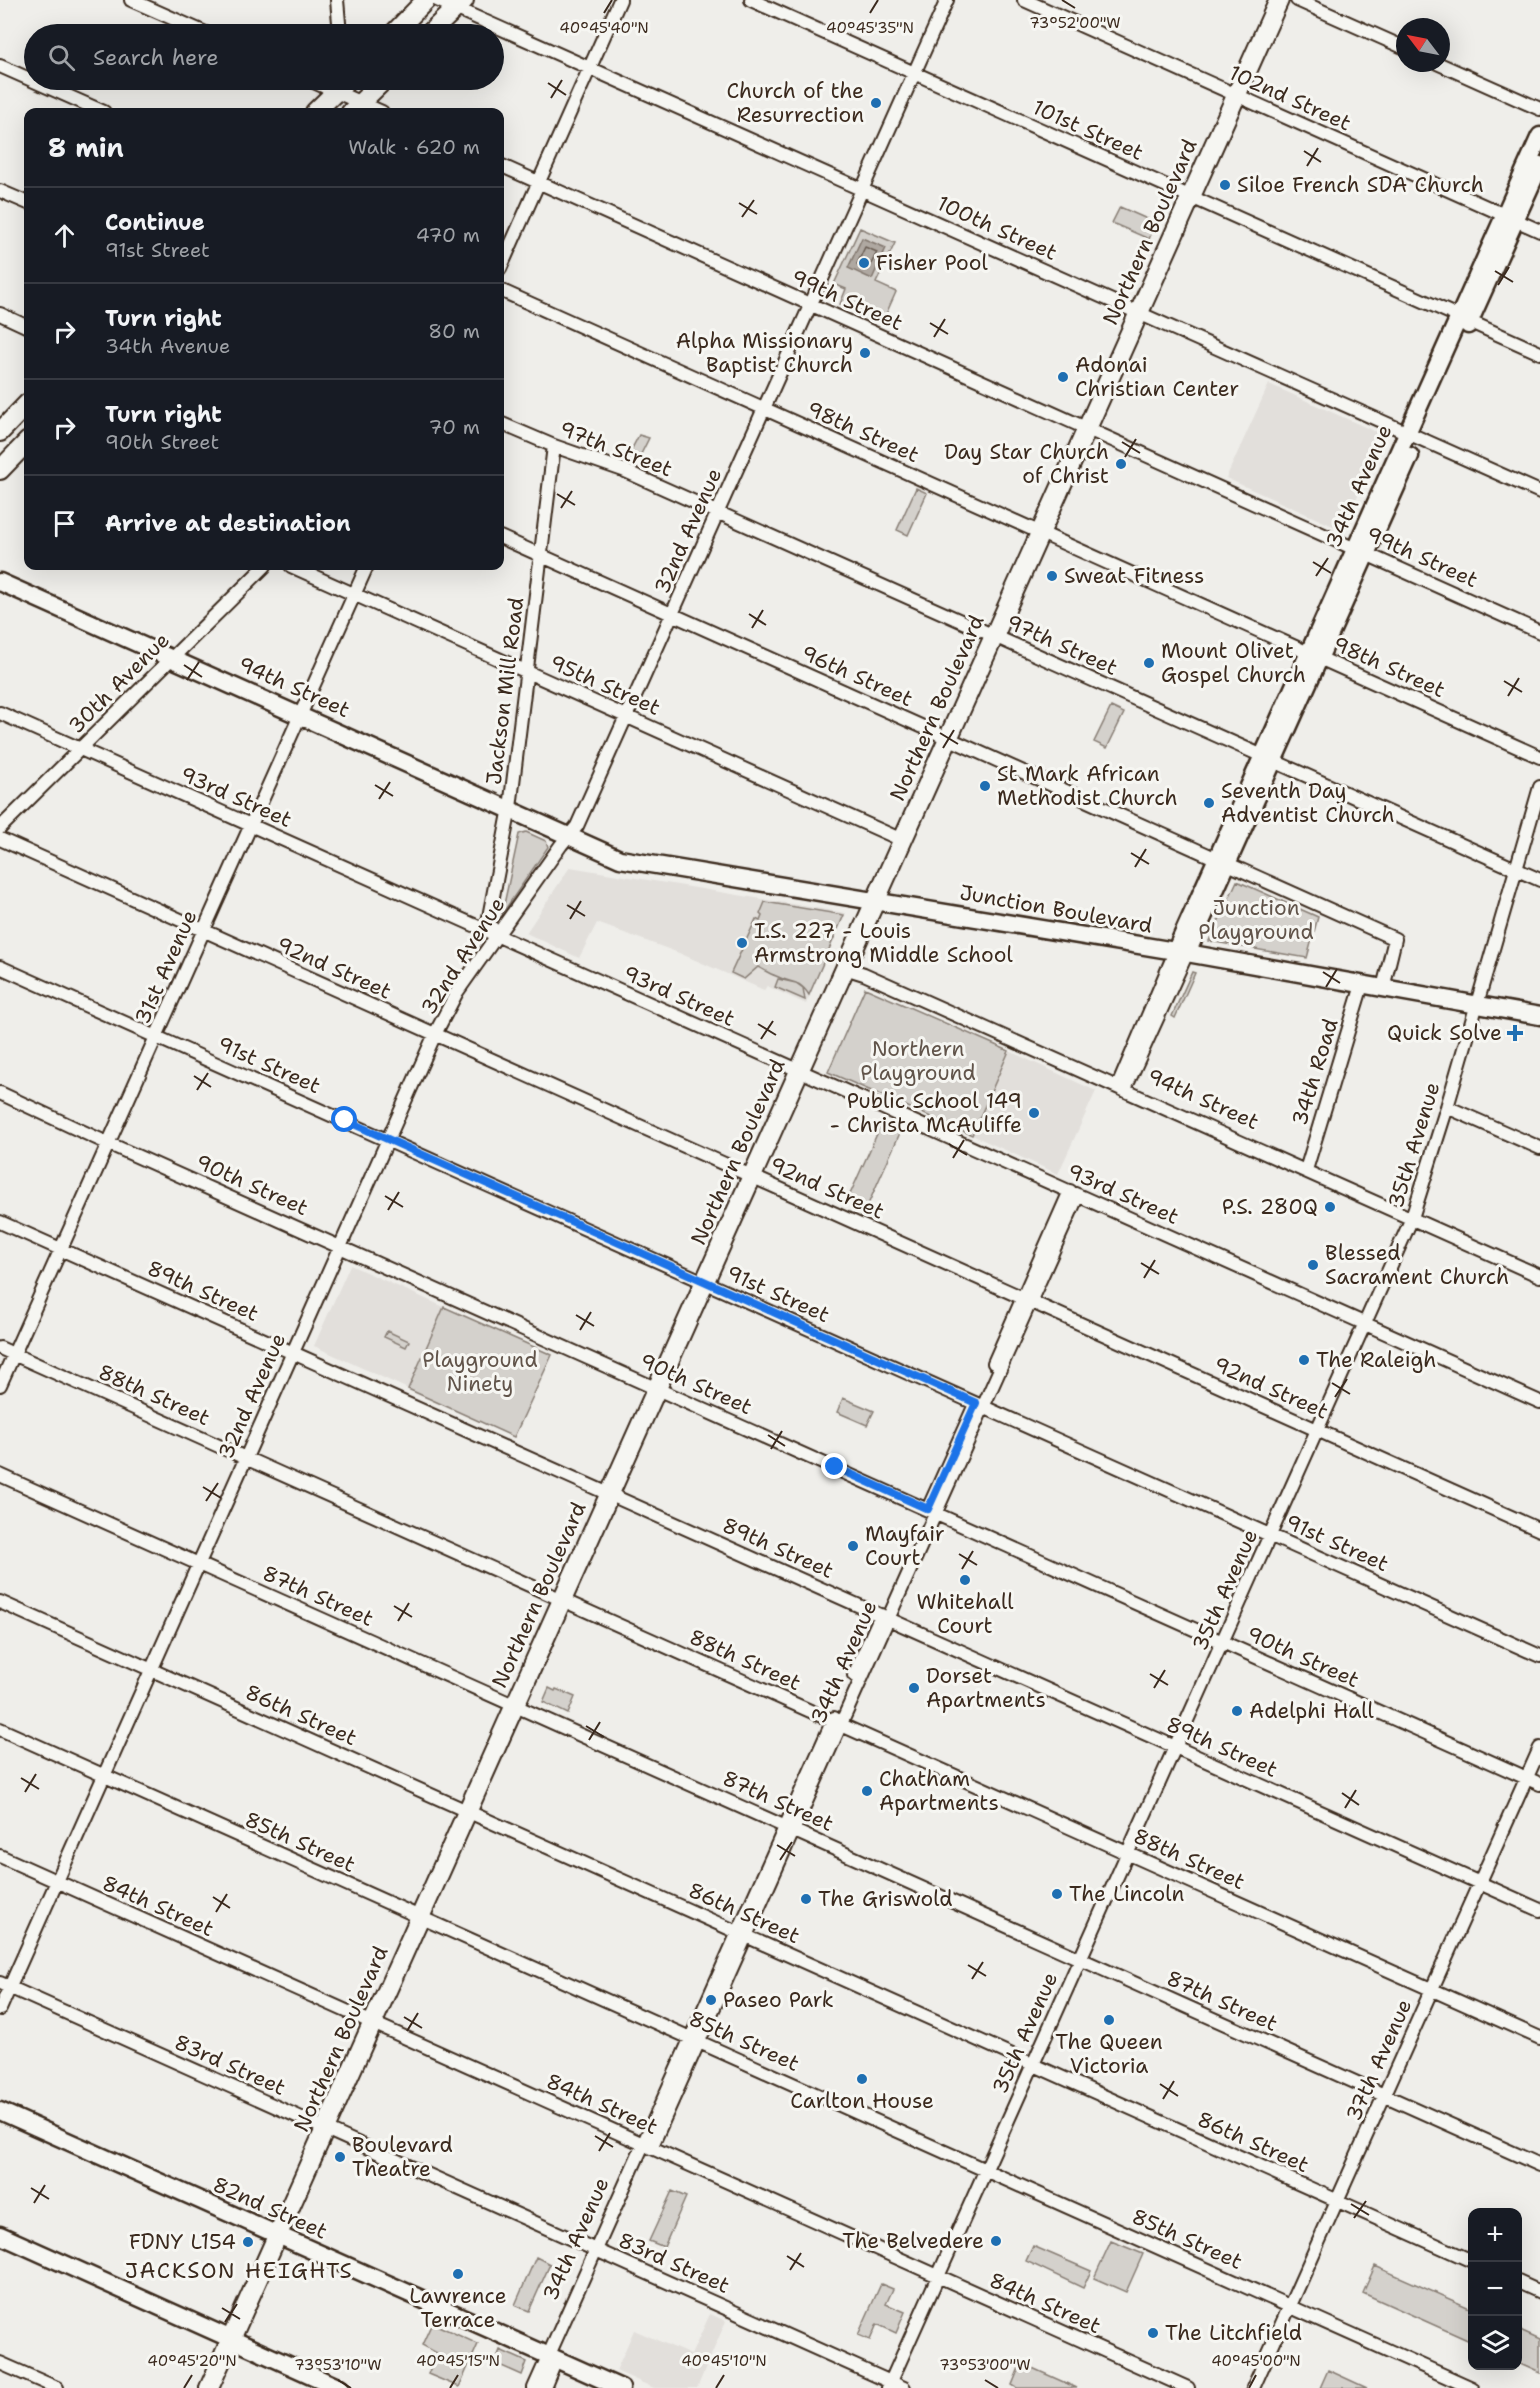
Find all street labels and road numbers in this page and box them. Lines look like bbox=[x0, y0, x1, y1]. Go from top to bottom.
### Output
street label: 102nd Street bbox=[1225, 59, 1355, 137]
street label: 101st Street bbox=[1028, 93, 1148, 167]
street label: Northern Boulevard bbox=[1096, 135, 1204, 329]
street label: 100th Street bbox=[933, 189, 1061, 267]
street label: 99th Street bbox=[787, 263, 907, 337]
street label: 98th Street bbox=[803, 395, 923, 469]
street label: 97th Street bbox=[556, 415, 676, 483]
street label: 34th Avenue bbox=[1319, 420, 1399, 552]
street label: 32nd Avenue bbox=[648, 464, 728, 598]
street label: 99th Street bbox=[1362, 520, 1482, 594]
street label: Jackson Mill Road bbox=[480, 596, 530, 786]
street label: 97th Street bbox=[1002, 608, 1122, 682]
street label: Northern Boulevard bbox=[883, 611, 991, 805]
street label: 30th Avenue bbox=[62, 626, 176, 740]
street label: 98th Street bbox=[1329, 630, 1449, 704]
street label: 96th Street bbox=[797, 639, 917, 713]
street label: 95th Street bbox=[545, 648, 665, 722]
street label: 94th Street bbox=[234, 650, 354, 724]
street label: 93rd Street bbox=[176, 760, 296, 834]
street label: Junction Boulevard bbox=[957, 878, 1155, 940]
street label: 32nd Avenue bbox=[415, 892, 511, 1020]
street label: 31st Avenue bbox=[128, 906, 204, 1028]
street label: 92nd Street bbox=[272, 930, 396, 1006]
street label: 93rd Street bbox=[619, 959, 739, 1033]
street label: 34th Road bbox=[1285, 1015, 1345, 1129]
street label: 91st Street bbox=[213, 1030, 325, 1100]
street label: Northern Boulevard bbox=[684, 1055, 792, 1249]
street label: 94th Street bbox=[1143, 1062, 1263, 1136]
street label: 35th Avenue bbox=[1382, 1079, 1446, 1211]
street label: 90th Street bbox=[192, 1148, 312, 1222]
street label: 92nd Street bbox=[765, 1150, 889, 1226]
street label: 93rd Street bbox=[1063, 1157, 1183, 1231]
street label: 89th Street bbox=[143, 1254, 263, 1328]
street label: 91st Street bbox=[722, 1259, 834, 1329]
street label: 32nd Avenue bbox=[212, 1329, 292, 1463]
street label: 90th Street bbox=[636, 1347, 756, 1421]
street label: 92nd Street bbox=[1209, 1350, 1333, 1426]
street label: 88th Street bbox=[94, 1358, 214, 1432]
street label: Northern Boulevard bbox=[485, 1498, 593, 1692]
street label: 91st Street bbox=[1281, 1508, 1393, 1578]
street label: 89th Street bbox=[718, 1511, 838, 1585]
street label: 35th Avenue bbox=[1186, 1525, 1264, 1655]
street label: 87th Street bbox=[258, 1559, 378, 1633]
street label: 34th Avenue bbox=[804, 1596, 884, 1728]
street label: 90th Street bbox=[1243, 1620, 1363, 1694]
street label: 88th Street bbox=[685, 1623, 805, 1697]
street label: 86th Street bbox=[241, 1678, 361, 1752]
street label: 89th Street bbox=[1162, 1710, 1282, 1784]
street label: 87th Street bbox=[718, 1764, 838, 1838]
street label: 85th Street bbox=[240, 1805, 360, 1879]
street label: 88th Street bbox=[1129, 1822, 1249, 1896]
street label: 84th Street bbox=[98, 1869, 218, 1943]
street label: 86th Street bbox=[684, 1876, 804, 1950]
street label: Northern Boulevard bbox=[287, 1942, 395, 2136]
street label: 87th Street bbox=[1162, 1964, 1282, 2038]
street label: 35th Avenue bbox=[986, 1968, 1064, 2098]
street label: 37th Avenue bbox=[1340, 1995, 1418, 2125]
street label: 85th Street bbox=[684, 2004, 804, 2078]
street label: 83rd Street bbox=[170, 2028, 290, 2102]
street label: 84th Street bbox=[542, 2067, 662, 2141]
street label: 86th Street bbox=[1193, 2105, 1313, 2179]
street label: 82nd Street bbox=[208, 2170, 332, 2246]
street label: 34th Avenue bbox=[536, 2173, 616, 2305]
street label: 85th Street bbox=[1127, 2202, 1247, 2276]
street label: 83rd Street bbox=[614, 2226, 734, 2300]
street label: 84th Street bbox=[985, 2266, 1105, 2340]

